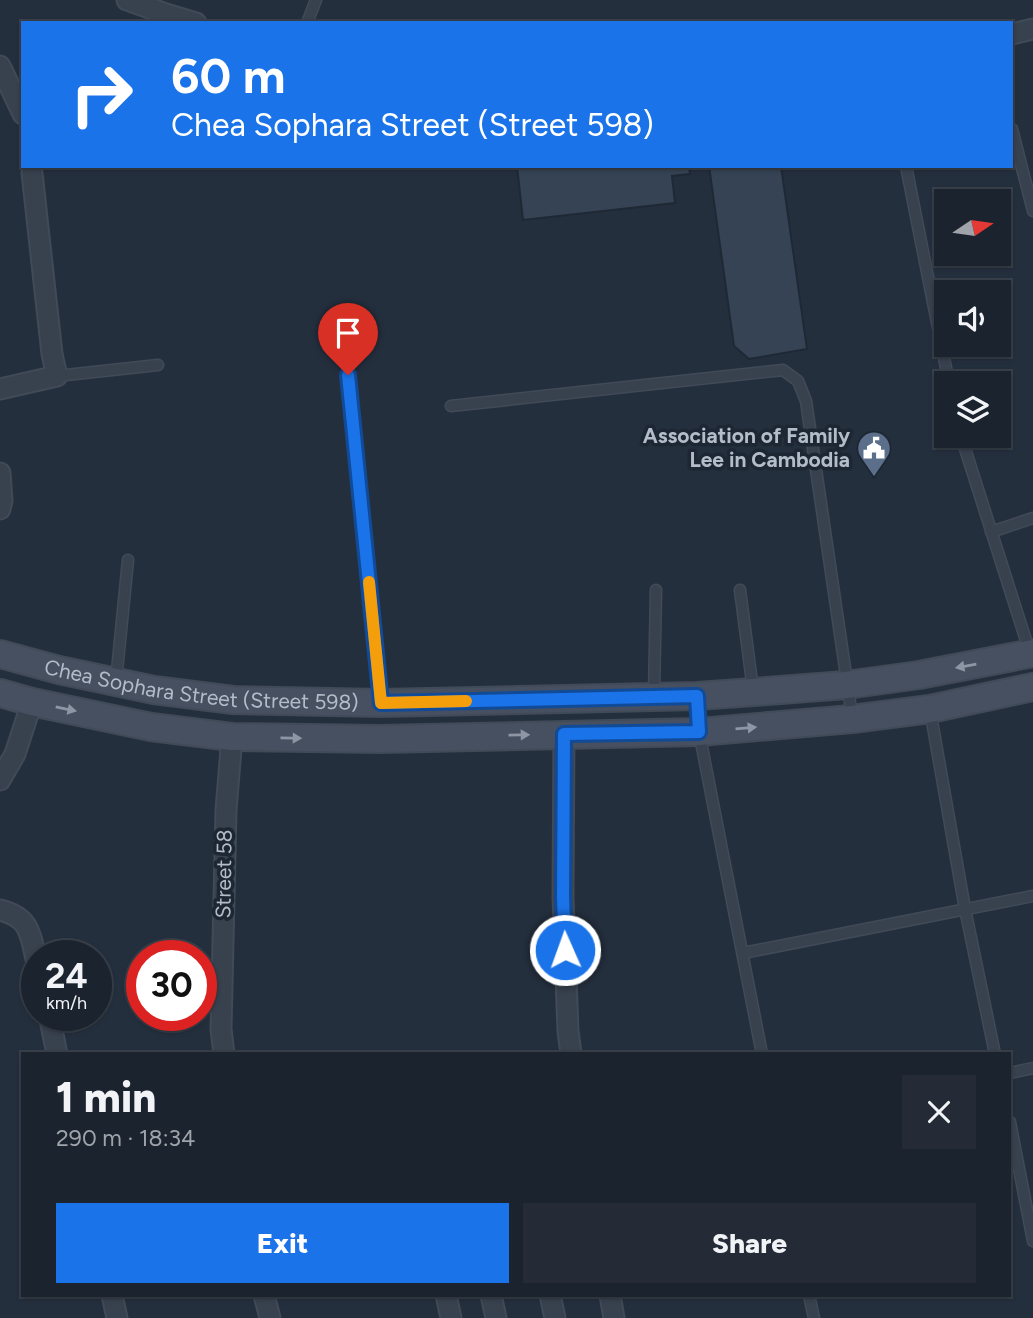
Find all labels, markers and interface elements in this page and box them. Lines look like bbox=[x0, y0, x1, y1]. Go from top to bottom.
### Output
text: 60 m bbox=[171, 46, 286, 105]
icon: right bbox=[56, 49, 147, 140]
text: Chea Sophara Street (Street 598) bbox=[171, 106, 654, 144]
north arrow bbox=[934, 189, 1012, 266]
map controls bbox=[934, 189, 1011, 448]
button: sound bbox=[934, 280, 1011, 357]
pin bbox=[318, 303, 378, 375]
icon: arrive bbox=[329, 314, 367, 352]
button: layers bbox=[934, 371, 1011, 448]
place label: Association of Family Lee in Cambodia bbox=[643, 423, 851, 472]
public building icon: Association of Family Lee in Cambodia bbox=[855, 429, 893, 478]
street label: Chea Sophara Street (Street 598) bbox=[42, 654, 359, 715]
one-way arrow bbox=[955, 661, 977, 672]
one-way arrow bbox=[55, 704, 77, 715]
one-way arrow bbox=[735, 722, 757, 733]
one-way arrow bbox=[508, 729, 530, 741]
one-way arrow bbox=[281, 732, 303, 744]
street label: Street 58 bbox=[210, 829, 237, 919]
position arrow bbox=[528, 913, 602, 987]
speed limit sign: 30 bbox=[126, 940, 217, 1031]
text: 24 bbox=[45, 955, 88, 997]
text: km/h bbox=[46, 992, 87, 1014]
text: 1 min bbox=[56, 1072, 156, 1123]
button: close bbox=[902, 1075, 976, 1149]
text: 290 m · 18:34 bbox=[56, 1124, 195, 1152]
button: Exit bbox=[56, 1203, 509, 1283]
button: Share bbox=[523, 1203, 976, 1283]

